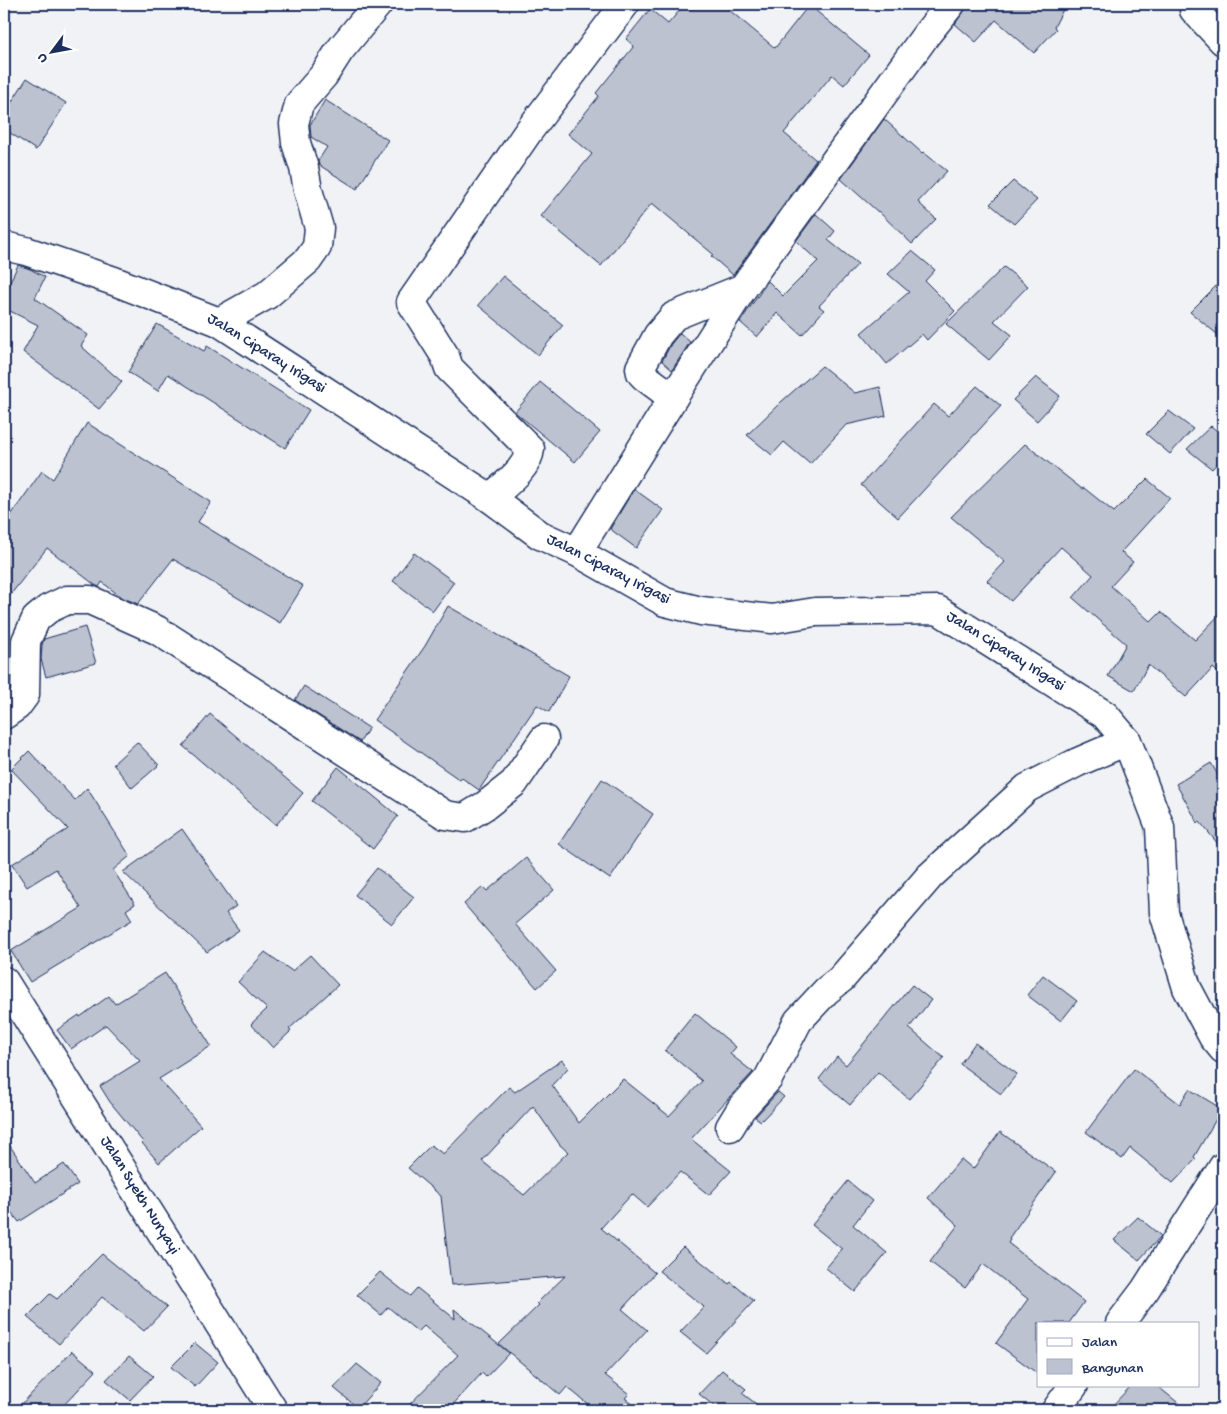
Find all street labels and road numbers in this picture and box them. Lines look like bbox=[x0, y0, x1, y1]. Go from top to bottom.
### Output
street label: Jalan Ciparay Irigasi bbox=[203, 310, 329, 398]
street label: Jalan Ciparay Irigasi bbox=[543, 531, 673, 609]
street label: Jalan Ciparay Irigasi bbox=[942, 608, 1068, 696]
street label: Jalan Syekh Nuryayi bbox=[95, 1133, 183, 1259]

